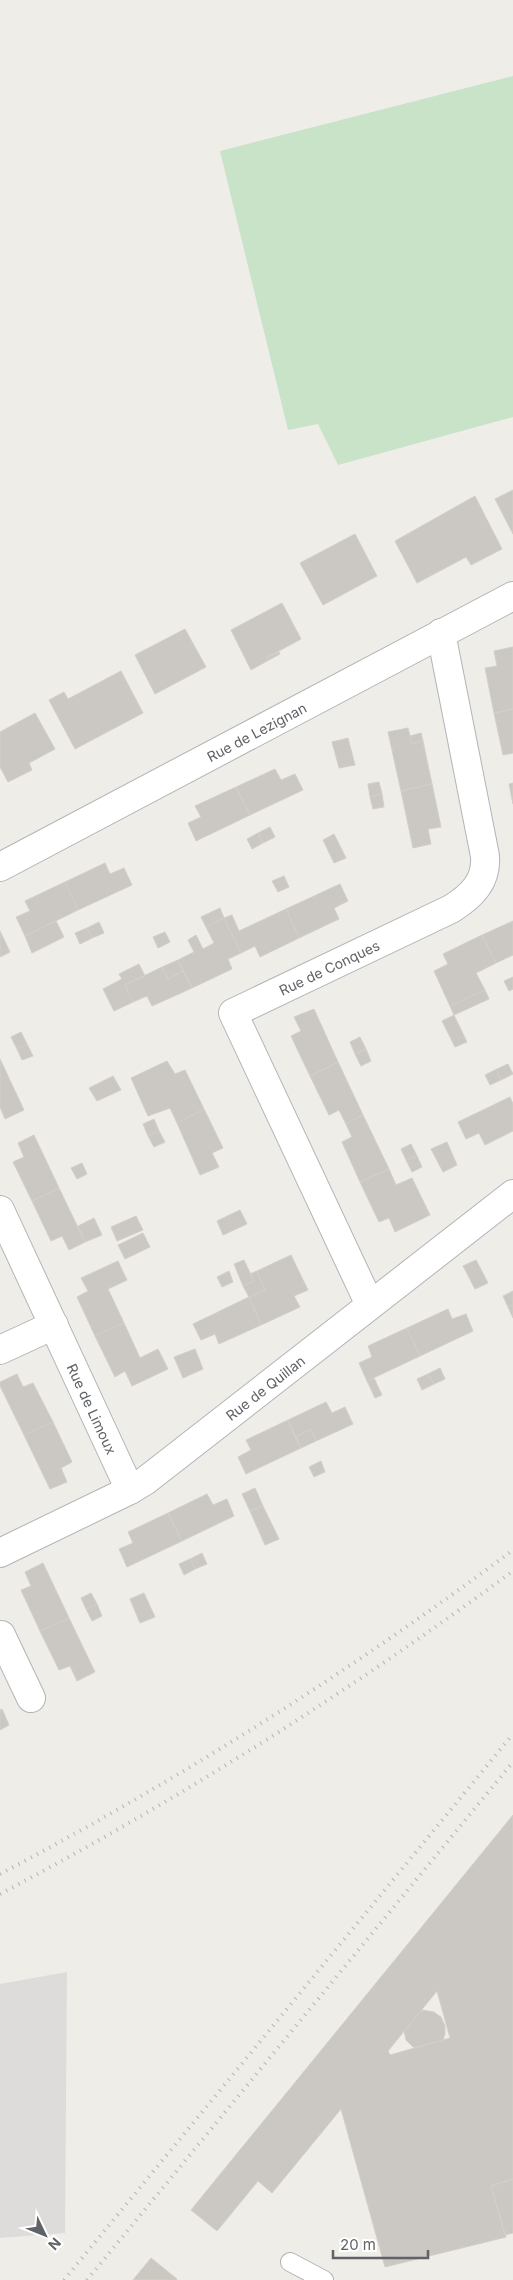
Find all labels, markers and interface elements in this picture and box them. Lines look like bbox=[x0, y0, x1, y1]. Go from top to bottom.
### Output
street label: Rue de Lezignan bbox=[204, 698, 309, 765]
street label: Rue de Conques bbox=[276, 936, 382, 998]
street label: Rue de Quillan bbox=[222, 1351, 308, 1424]
street label: Rue de Limoux bbox=[64, 1361, 121, 1457]
north arrow bbox=[20, 2210, 70, 2260]
scale bar bbox=[333, 2228, 428, 2260]
text: N bbox=[45, 2235, 65, 2254]
text: 20 m bbox=[340, 2235, 376, 2254]

